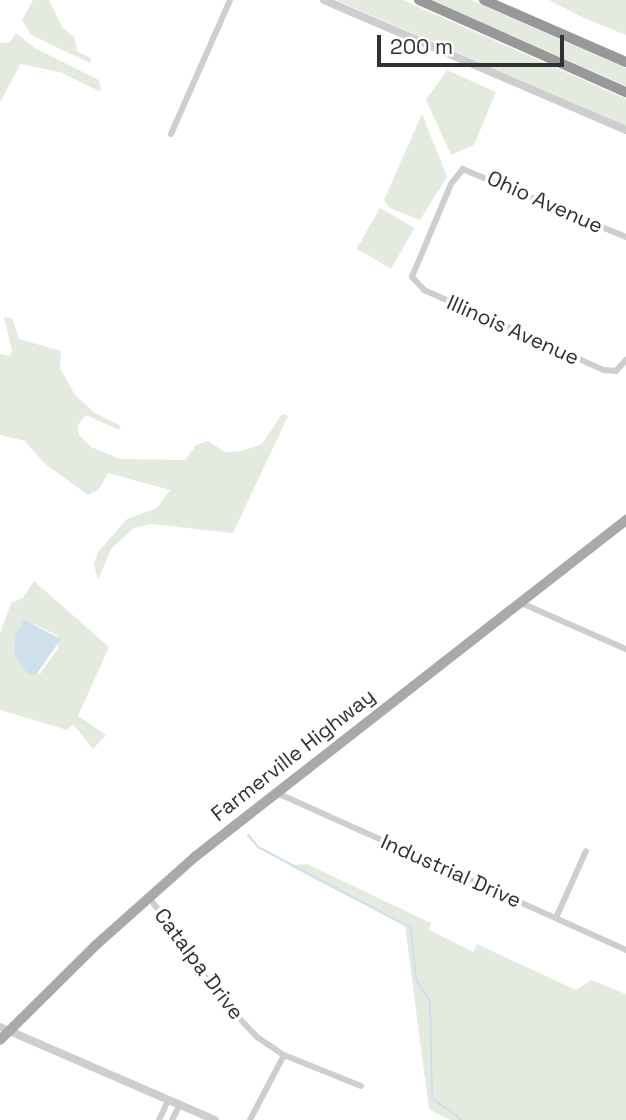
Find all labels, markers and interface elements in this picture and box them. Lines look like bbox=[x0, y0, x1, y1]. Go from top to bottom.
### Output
scale bar bbox=[381, 21, 568, 65]
text: 200 m bbox=[390, 33, 453, 60]
street label: Ohio Avenue bbox=[483, 165, 607, 239]
street label: Illinois Avenue bbox=[443, 290, 583, 370]
street label: Farmerville Highway bbox=[206, 683, 380, 827]
street label: Industrial Drive bbox=[377, 829, 525, 913]
street label: Catalpa Drive bbox=[149, 903, 249, 1025]

